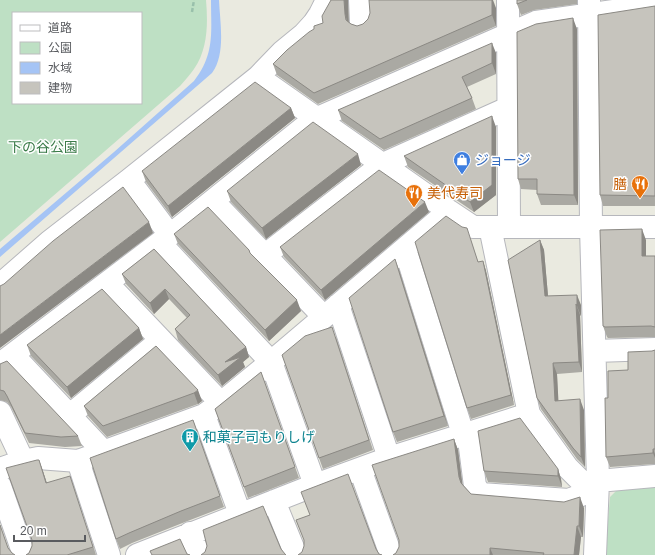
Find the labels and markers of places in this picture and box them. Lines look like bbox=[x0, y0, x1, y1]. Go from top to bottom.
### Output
shop icon: ジョージ bbox=[452, 150, 472, 175]
place label: ジョージ bbox=[475, 152, 531, 168]
restaurant icon: 膳 bbox=[630, 174, 650, 199]
place label: 膳 bbox=[613, 176, 627, 192]
restaurant icon: 美代寿司 bbox=[404, 183, 424, 208]
place label: 美代寿司 bbox=[427, 185, 483, 201]
building icon: 和菓子司もりしげ bbox=[180, 427, 200, 452]
place label: 和菓子司もりしげ bbox=[203, 429, 315, 445]

